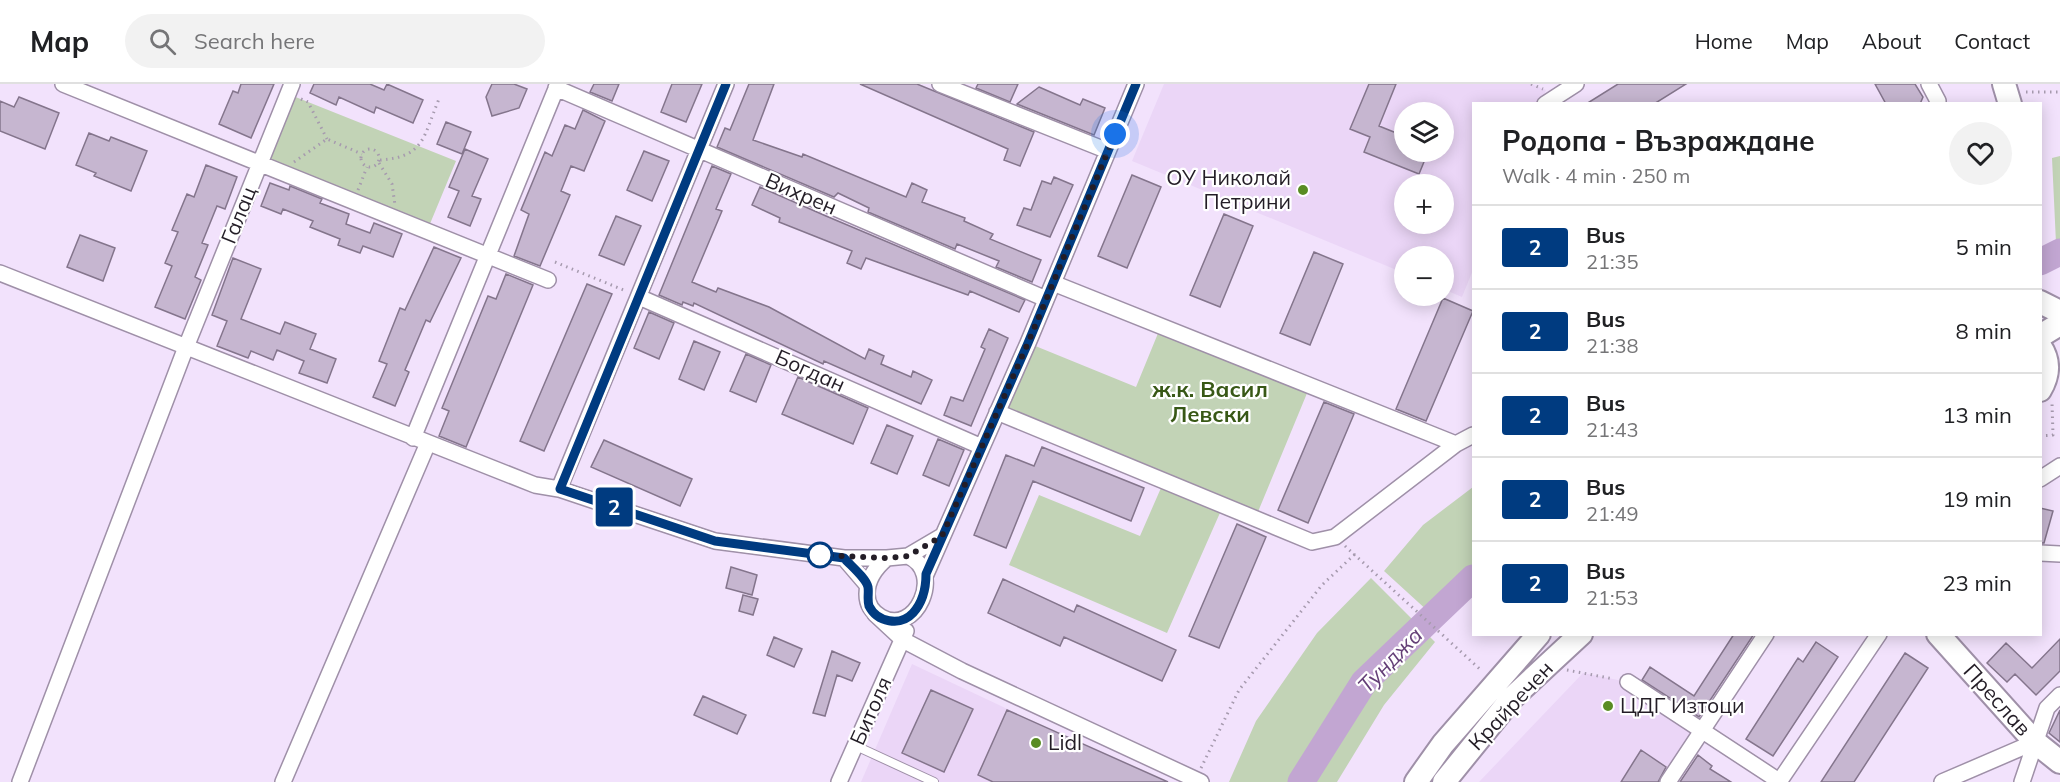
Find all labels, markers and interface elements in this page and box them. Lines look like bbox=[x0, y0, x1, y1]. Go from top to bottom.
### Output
search box bbox=[125, 14, 545, 68]
text: Map bbox=[30, 24, 89, 59]
icon: search bbox=[146, 25, 179, 58]
text: Search here bbox=[194, 27, 315, 55]
text: Home bbox=[1695, 28, 1753, 54]
text: Map bbox=[1786, 28, 1829, 54]
text: About bbox=[1862, 28, 1921, 54]
text: Contact bbox=[1954, 28, 2030, 54]
map controls bbox=[1394, 102, 1454, 306]
button: layers bbox=[1394, 102, 1454, 162]
your location bbox=[1100, 119, 1130, 149]
button: heart bbox=[1949, 122, 2012, 185]
text: Родопа - Възраждане bbox=[1502, 123, 1815, 158]
text: Walk · 4 min · 250 m bbox=[1502, 163, 1690, 188]
place label: ОУ Николай Петрини bbox=[1166, 164, 1291, 214]
street label: Вихрен bbox=[762, 166, 841, 220]
button: + bbox=[1394, 174, 1454, 234]
street label: Галац bbox=[215, 182, 261, 247]
marker: ОУ Николай Петрини bbox=[1296, 183, 1310, 197]
text: Bus bbox=[1586, 221, 1625, 249]
text: 5 min bbox=[1956, 233, 2012, 261]
text: 2 bbox=[1529, 234, 1541, 260]
button: − bbox=[1394, 246, 1454, 306]
text: 21:35 bbox=[1586, 249, 1639, 274]
text: Bus bbox=[1586, 305, 1625, 333]
text: 8 min bbox=[1956, 317, 2012, 345]
text: 2 bbox=[1529, 318, 1541, 344]
text: 21:38 bbox=[1586, 333, 1639, 358]
street label: Богдан bbox=[771, 343, 849, 397]
district label: ж.к. Васил Левски bbox=[1151, 375, 1268, 428]
text: Bus bbox=[1586, 389, 1625, 417]
text: 13 min bbox=[1942, 401, 2012, 429]
text: 2 bbox=[1529, 402, 1541, 428]
text: 21:43 bbox=[1586, 417, 1639, 442]
text: Bus bbox=[1586, 473, 1625, 501]
text: 19 min bbox=[1942, 485, 2012, 513]
text: 2 bbox=[1529, 486, 1541, 512]
line badge: 2 bbox=[594, 488, 634, 526]
text: 2 bbox=[608, 494, 620, 520]
text: 21:49 bbox=[1586, 501, 1639, 526]
unlabelled marker bbox=[807, 542, 833, 568]
text: Bus bbox=[1586, 557, 1625, 585]
text: 23 min bbox=[1942, 569, 2012, 597]
text: 2 bbox=[1529, 570, 1541, 596]
text: 21:53 bbox=[1586, 585, 1639, 610]
water label: Тунджа bbox=[1352, 621, 1428, 699]
street label: Крайречен bbox=[1462, 655, 1558, 755]
street label: Преслав bbox=[1959, 658, 2037, 741]
street label: Битоля bbox=[844, 672, 897, 749]
place label: ЦДГ Изтоци bbox=[1620, 692, 1745, 718]
marker: ЦДГ Изтоци bbox=[1601, 699, 1615, 713]
place label: Lidl bbox=[1048, 729, 1082, 755]
marker: Lidl bbox=[1029, 736, 1043, 750]

